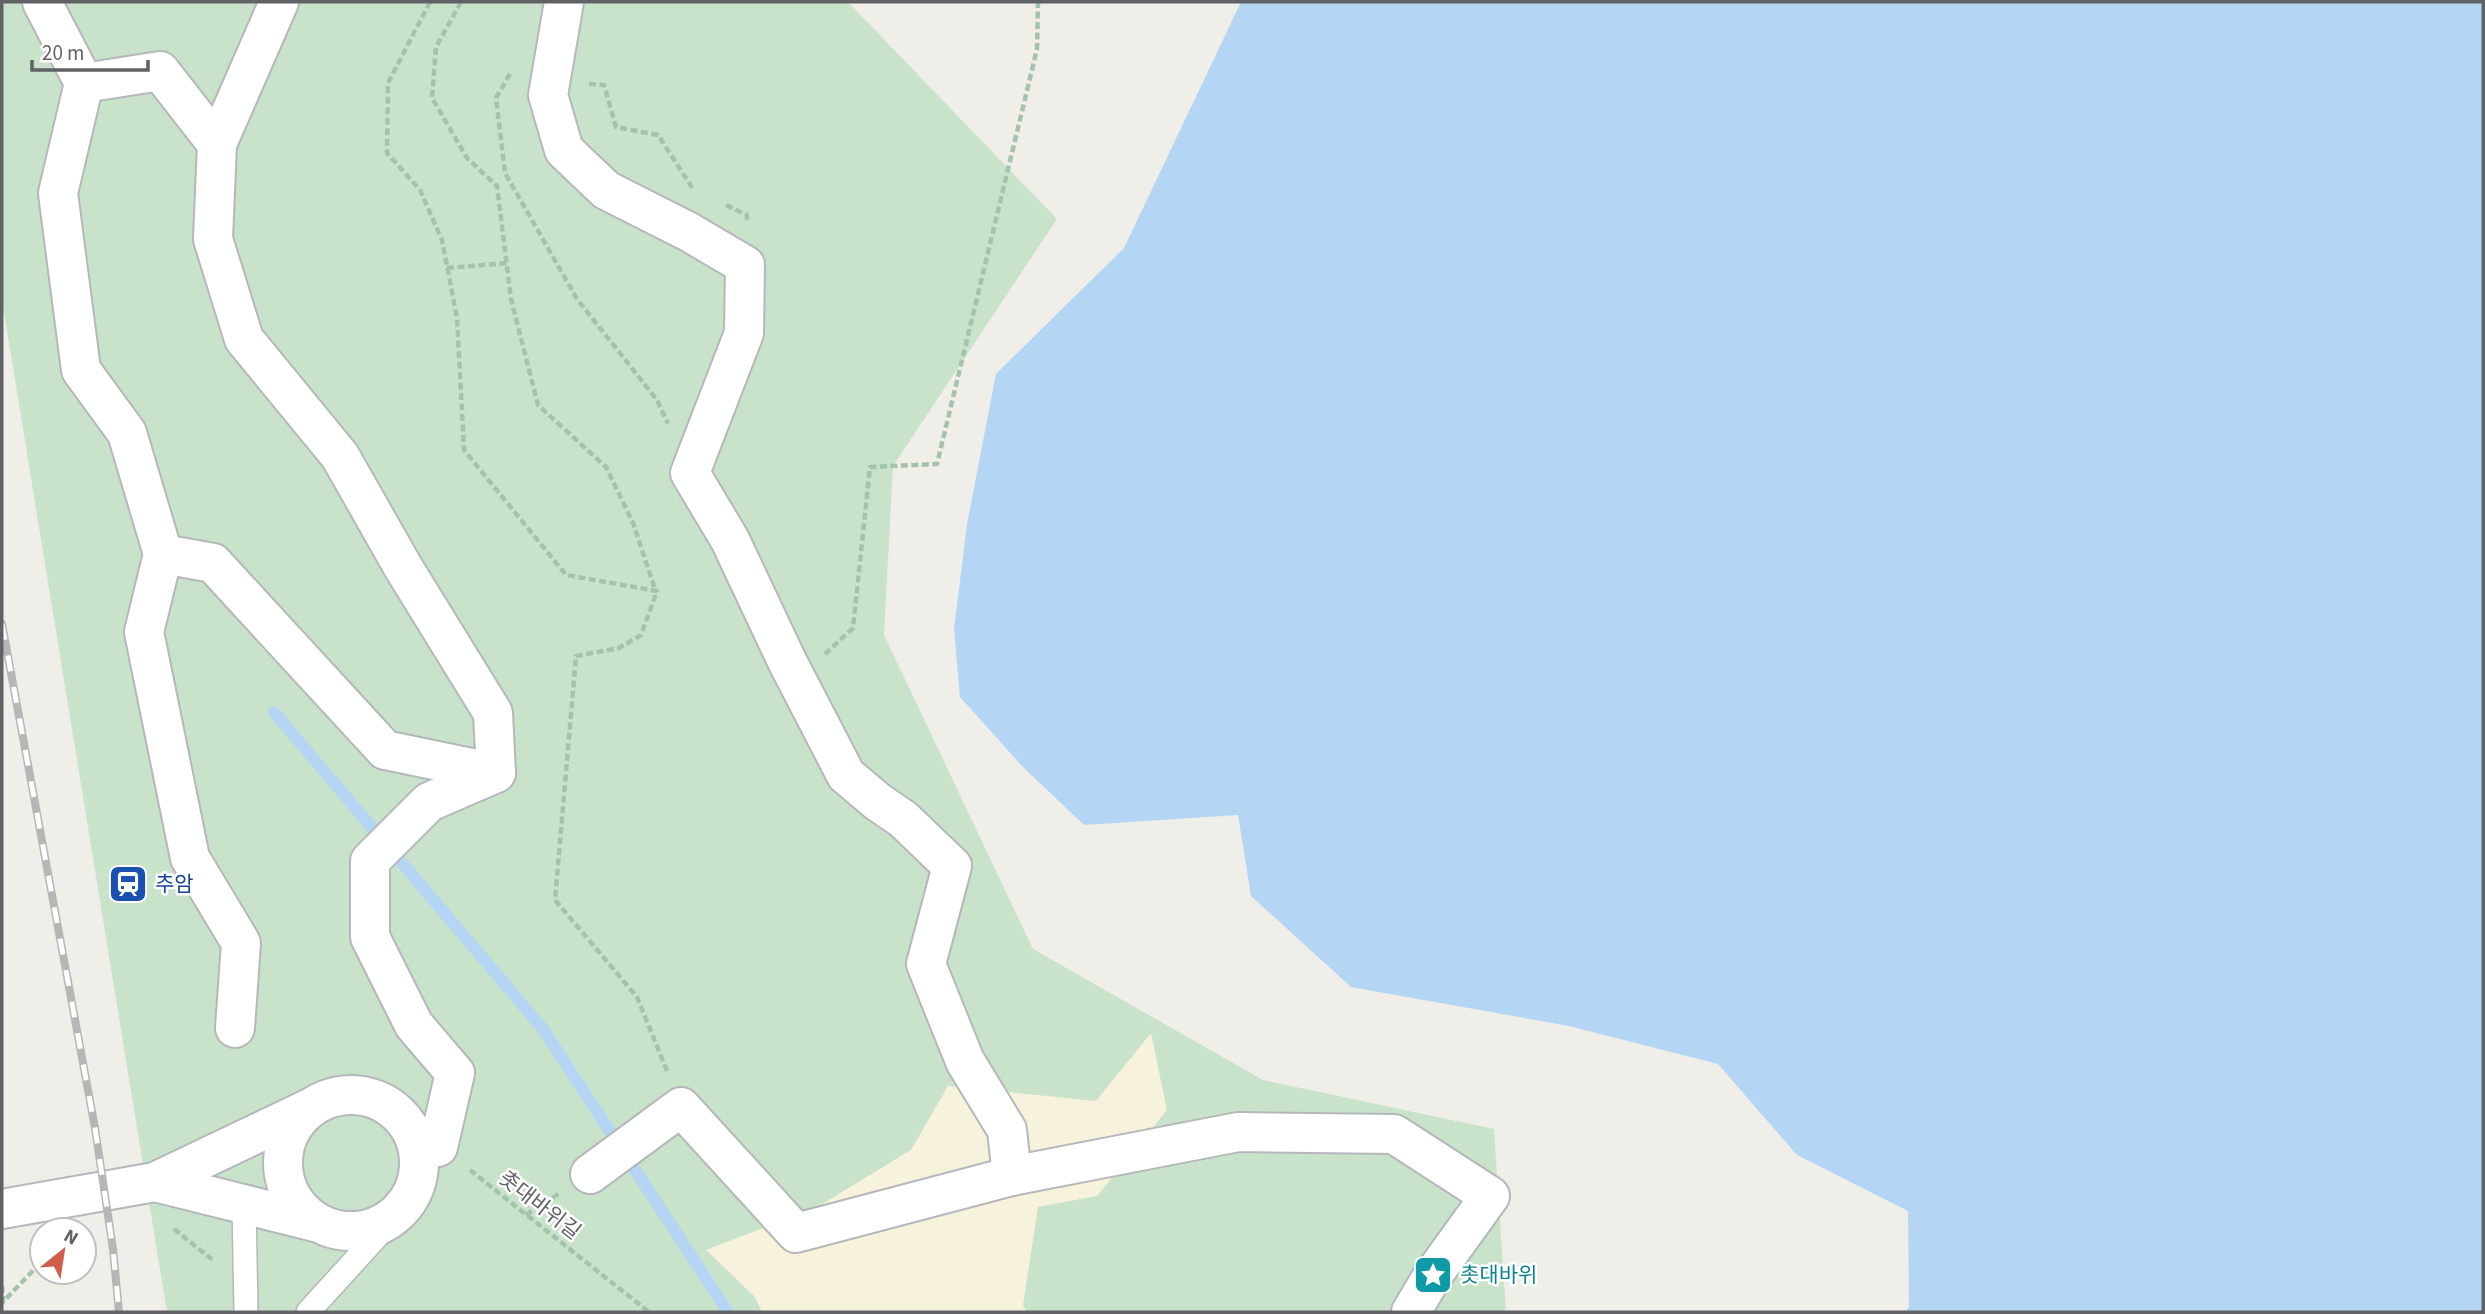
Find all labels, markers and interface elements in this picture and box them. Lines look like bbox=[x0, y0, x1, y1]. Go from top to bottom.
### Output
scale bar bbox=[32, 28, 147, 72]
text: 20 m bbox=[42, 38, 84, 68]
station icon: 추암 bbox=[107, 863, 149, 905]
place label: 추암 bbox=[155, 869, 194, 899]
street label: 촛대바위길 bbox=[493, 1163, 587, 1247]
north arrow bbox=[28, 1216, 98, 1286]
text: N bbox=[59, 1223, 83, 1252]
place icon: 촛대바위 bbox=[1412, 1254, 1454, 1296]
place label: 촛대바위 bbox=[1460, 1260, 1537, 1290]

